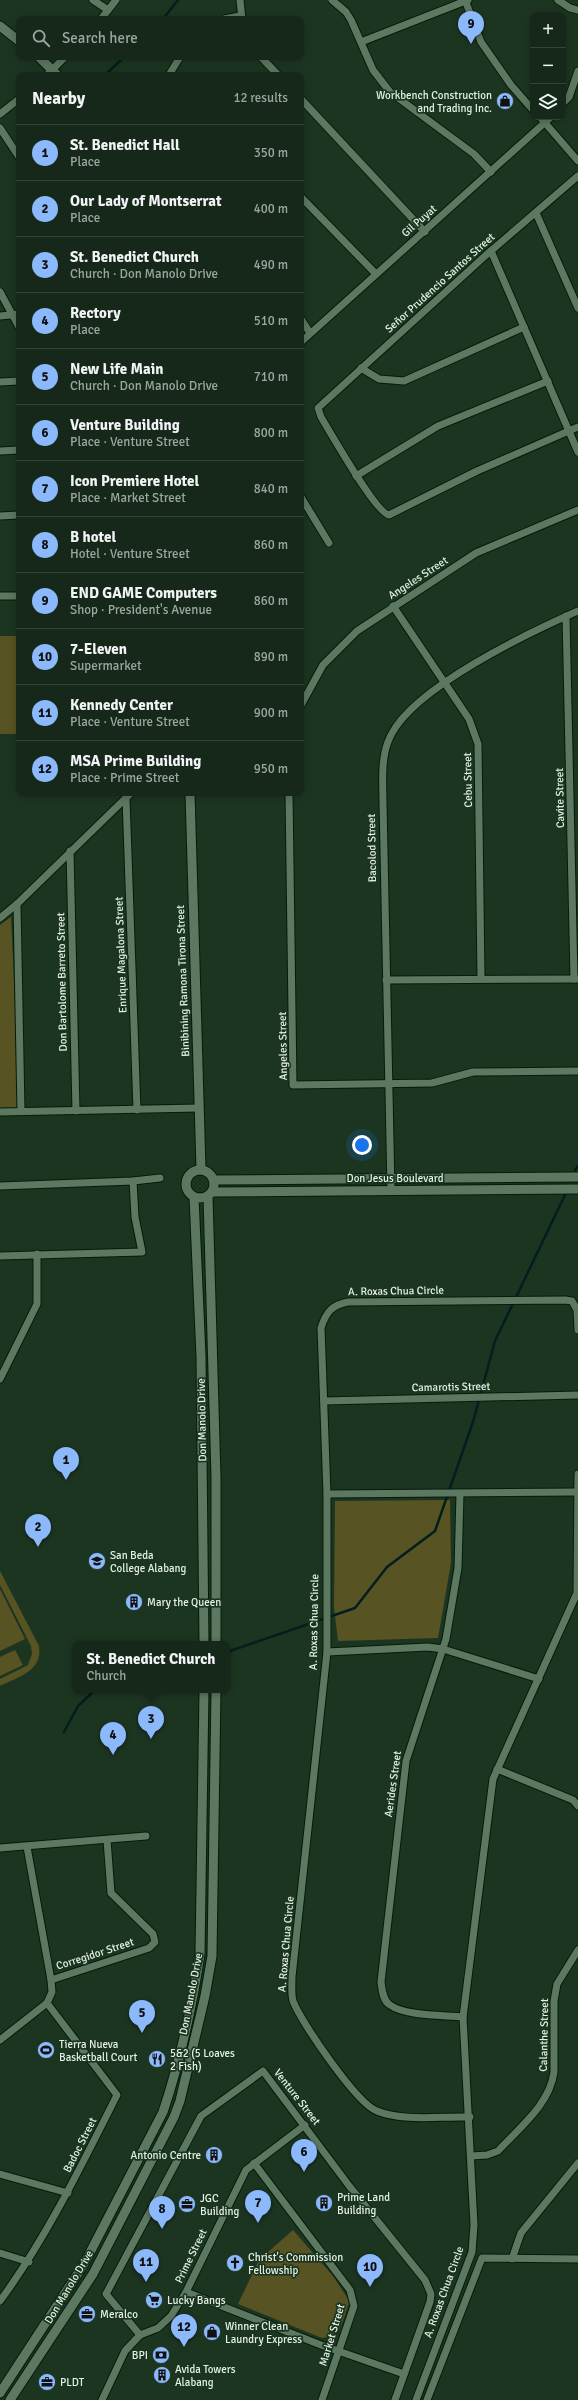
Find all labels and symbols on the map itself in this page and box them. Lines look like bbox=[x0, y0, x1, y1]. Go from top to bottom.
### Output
pin: 9 bbox=[458, 11, 484, 44]
place label: Workbench Construction and Trading Inc. bbox=[376, 89, 492, 115]
shop icon: Workbench Construction and Trading Inc. bbox=[495, 91, 515, 111]
street label: Gil Puyat bbox=[399, 202, 439, 240]
street label: Señor Prudencio Santos Street bbox=[383, 230, 497, 336]
street label: Angeles Street bbox=[386, 554, 450, 602]
street label: Cebu Street bbox=[461, 752, 475, 808]
street label: Cavite Street bbox=[553, 768, 567, 828]
street label: Bacolod Street bbox=[365, 813, 379, 882]
street label: Enrique Magalona Street bbox=[112, 896, 130, 1013]
street label: Binibining Ramona Tirona Street bbox=[174, 905, 192, 1057]
street label: Don Bartolome Barreto Street bbox=[54, 912, 70, 1052]
street label: Angeles Street bbox=[276, 1011, 290, 1080]
your location bbox=[352, 1135, 372, 1155]
street label: Don Jesus Boulevard bbox=[347, 1172, 444, 1185]
street label: A. Roxas Chua Circle bbox=[348, 1284, 444, 1298]
street label: Don Manolo Drive bbox=[195, 1378, 209, 1462]
street label: Camarotis Street bbox=[412, 1380, 491, 1394]
pin: 1 bbox=[53, 1447, 79, 1480]
pin: 2 bbox=[25, 1514, 51, 1547]
place label: San Beda College Alabang bbox=[110, 1549, 187, 1575]
school or university icon: San Beda College Alabang bbox=[87, 1551, 107, 1571]
street label: A. Roxas Chua Circle bbox=[307, 1574, 321, 1670]
building icon: Mary the Queen bbox=[124, 1592, 144, 1612]
place label: Mary the Queen bbox=[147, 1596, 221, 1609]
pin: 3 bbox=[138, 1706, 164, 1739]
pin: 4 bbox=[100, 1722, 126, 1755]
street label: Aerides Street bbox=[382, 1750, 404, 1818]
street label: A. Roxas Chua Circle bbox=[275, 1896, 297, 1992]
street label: Corregidor Street bbox=[54, 1935, 136, 1973]
street label: Don Manolo Drive bbox=[177, 1952, 205, 2036]
street label: Calanthe Street bbox=[537, 1998, 551, 2072]
pin: 5 bbox=[129, 2000, 155, 2033]
place label: Tierra Nueva Basketball Court bbox=[59, 2038, 137, 2064]
sports icon: Tierra Nueva Basketball Court bbox=[36, 2040, 56, 2060]
place label: 5&2 (5 Loaves 2 Fish) bbox=[170, 2047, 235, 2073]
restaurant icon: 5&2 (5 Loaves 2 Fish) bbox=[147, 2049, 167, 2069]
street label: Venture Street bbox=[271, 2066, 323, 2128]
street label: Badoc Street bbox=[61, 2115, 99, 2175]
pin: 6 bbox=[291, 2139, 317, 2172]
building icon: Antonio Centre bbox=[204, 2145, 224, 2165]
place label: Antonio Centre bbox=[130, 2149, 201, 2162]
pin: 7 bbox=[245, 2190, 271, 2223]
place label: Prime Land Building bbox=[337, 2191, 390, 2217]
place label: JGC Building bbox=[200, 2192, 240, 2218]
building icon: Prime Land Building bbox=[314, 2193, 334, 2213]
office icon: JGC Building bbox=[177, 2194, 197, 2214]
pin: 8 bbox=[149, 2196, 175, 2229]
street label: Prime Street bbox=[172, 2227, 210, 2285]
street label: A. Roxas Chua Circle bbox=[421, 2245, 467, 2339]
street label: Don Manolo Drive bbox=[42, 2248, 96, 2326]
pin: 11 bbox=[133, 2249, 159, 2282]
place label: Christ's Commission Fellowship bbox=[248, 2251, 343, 2277]
church icon: Christ's Commission Fellowship bbox=[225, 2253, 245, 2273]
pin: 10 bbox=[357, 2254, 383, 2287]
supermarket icon: Lucky Bangs bbox=[144, 2290, 164, 2310]
place label: Lucky Bangs bbox=[167, 2294, 226, 2307]
street label: Market Street bbox=[316, 2302, 348, 2368]
office icon: Meralco bbox=[77, 2304, 97, 2324]
place label: Meralco bbox=[100, 2308, 138, 2321]
pin: 12 bbox=[171, 2314, 197, 2347]
place label: Winner Clean Laundry Express bbox=[225, 2320, 302, 2346]
shop icon: Winner Clean Laundry Express bbox=[202, 2322, 222, 2342]
bank icon: BPI bbox=[151, 2345, 171, 2365]
place label: BPI bbox=[132, 2349, 148, 2362]
place label: Avida Towers Alabang bbox=[175, 2363, 236, 2389]
building icon: Avida Towers Alabang bbox=[152, 2365, 172, 2385]
office icon: PLDT bbox=[37, 2372, 57, 2392]
place label: PLDT bbox=[60, 2376, 85, 2389]

